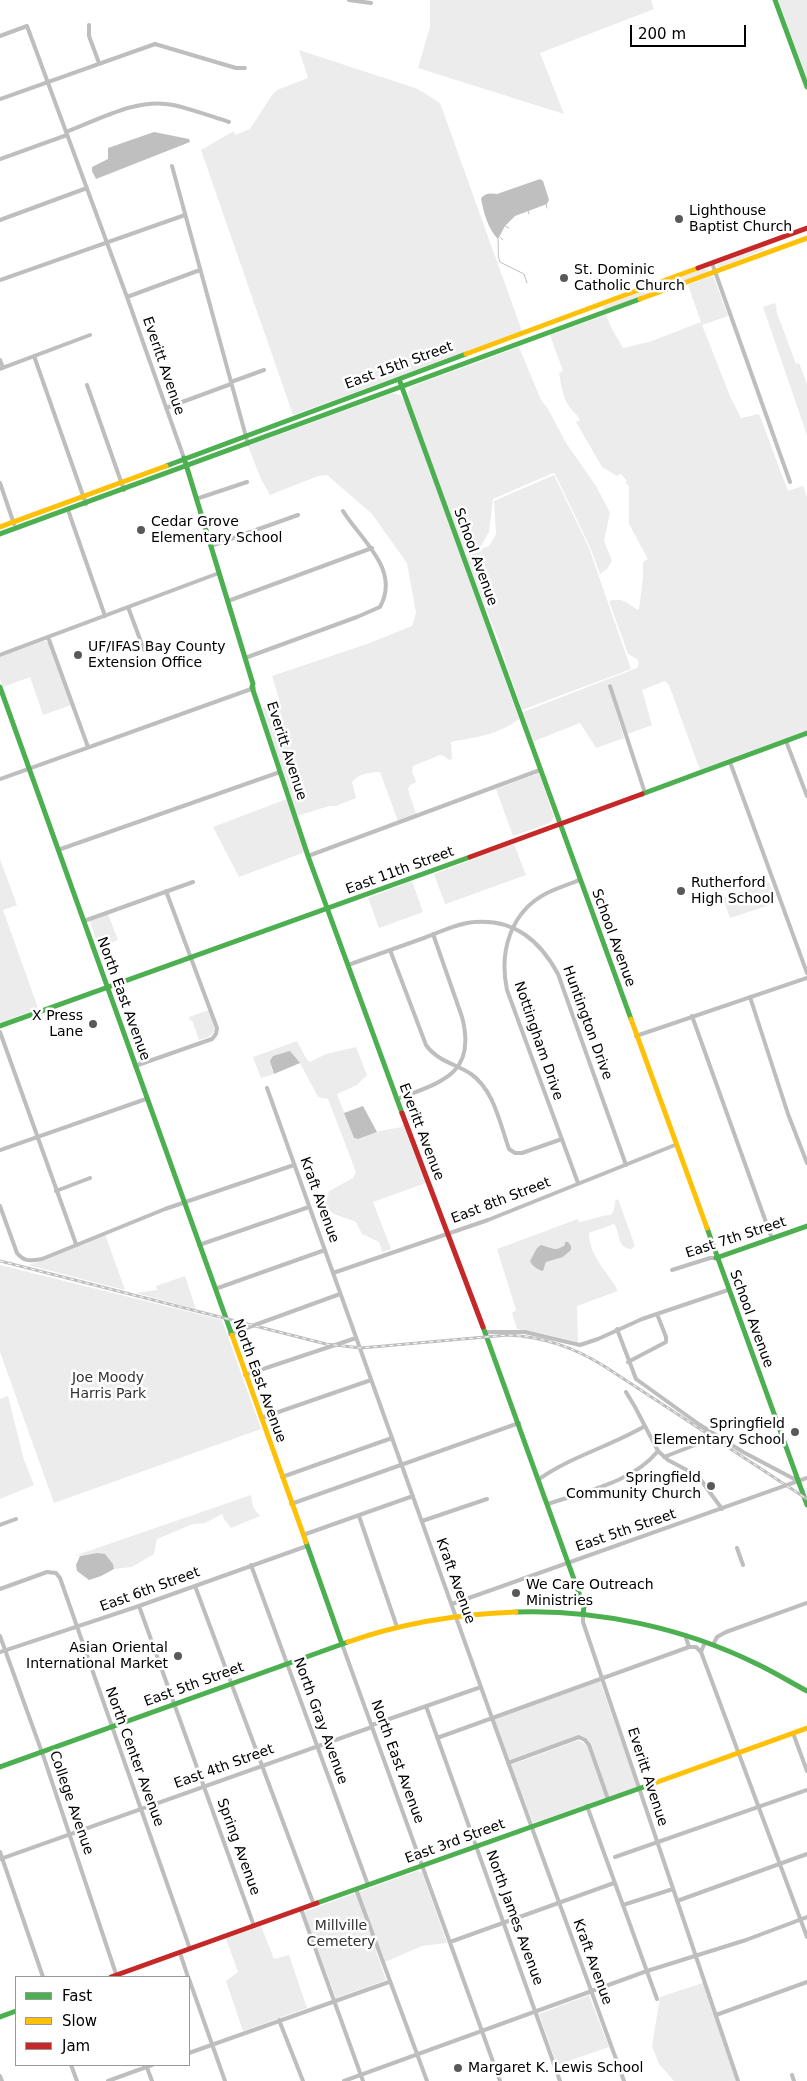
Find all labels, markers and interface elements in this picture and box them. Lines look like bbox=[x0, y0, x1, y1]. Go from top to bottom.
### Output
scale bar bbox=[632, 15, 748, 47]
text: 200 m bbox=[638, 25, 686, 43]
place label: Lighthouse Baptist Church bbox=[689, 203, 792, 236]
marker: Lighthouse Baptist Church bbox=[673, 213, 685, 225]
place label: St. Dominic Catholic Church bbox=[574, 262, 685, 294]
marker: St. Dominic Catholic Church bbox=[558, 272, 570, 284]
street label: Everitt Avenue bbox=[138, 315, 188, 417]
street label: East 15th Street bbox=[343, 339, 455, 393]
street label: School Avenue bbox=[450, 506, 500, 608]
place label: Cedar Grove Elementary School bbox=[151, 514, 283, 546]
marker: Cedar Grove Elementary School bbox=[135, 524, 147, 536]
place label: UF/IFAS Bay County Extension Office bbox=[88, 639, 226, 672]
marker: UF/IFAS Bay County Extension Office bbox=[72, 649, 84, 661]
street label: Everitt Avenue bbox=[262, 700, 310, 802]
street label: East 11th Street bbox=[344, 844, 456, 898]
place label: Rutherford High School bbox=[691, 875, 774, 908]
marker: Rutherford High School bbox=[675, 885, 687, 897]
street label: School Avenue bbox=[588, 887, 638, 989]
street label: North East Avenue bbox=[93, 935, 153, 1063]
street label: Huntington Drive bbox=[559, 964, 615, 1082]
street label: Nottingham Drive bbox=[510, 979, 566, 1103]
place label: X Press Lane bbox=[32, 1008, 83, 1040]
marker: X Press Lane bbox=[87, 1018, 99, 1030]
street label: Everitt Avenue bbox=[395, 1081, 447, 1183]
street label: Kraft Avenue bbox=[296, 1155, 342, 1245]
street label: East 8th Street bbox=[449, 1174, 553, 1228]
street label: East 7th Street bbox=[684, 1214, 788, 1262]
street label: School Avenue bbox=[726, 1268, 776, 1370]
street label: North East Avenue bbox=[229, 1317, 289, 1445]
park label: Joe Moody Harris Park bbox=[70, 1370, 146, 1402]
place label: Springfield Elementary School bbox=[653, 1416, 785, 1448]
marker: Springfield Elementary School bbox=[789, 1426, 801, 1438]
place label: Springfield Community Church bbox=[566, 1470, 701, 1502]
marker: Springfield Community Church bbox=[705, 1480, 717, 1492]
street label: East 5th Street bbox=[574, 1506, 678, 1556]
street label: Kraft Avenue bbox=[432, 1536, 478, 1626]
street label: East 6th Street bbox=[98, 1564, 202, 1616]
place label: We Care Outreach Ministries bbox=[526, 1577, 654, 1610]
marker: We Care Outreach Ministries bbox=[510, 1587, 522, 1599]
place label: Asian Oriental International Market bbox=[26, 1640, 168, 1672]
marker: Asian Oriental International Market bbox=[172, 1650, 184, 1662]
street label: North Gray Avenue bbox=[289, 1655, 351, 1787]
street label: East 5th Street bbox=[142, 1659, 246, 1711]
street label: North Center Avenue bbox=[101, 1685, 167, 1829]
street label: North East Avenue bbox=[367, 1698, 427, 1826]
street label: Everitt Avenue bbox=[623, 1726, 671, 1828]
street label: East 4th Street bbox=[172, 1741, 276, 1793]
street label: College Avenue bbox=[45, 1749, 97, 1857]
street label: Spring Avenue bbox=[213, 1796, 263, 1898]
street label: East 3rd Street bbox=[403, 1816, 507, 1868]
street label: North James Avenue bbox=[482, 1848, 546, 1988]
street label: Kraft Avenue bbox=[569, 1917, 615, 2007]
park label: Millville Cemetery bbox=[307, 1918, 375, 1950]
legend bbox=[15, 1976, 190, 2066]
text: Fast bbox=[62, 1987, 92, 2005]
text: Slow bbox=[62, 2012, 97, 2030]
text: Jam bbox=[62, 2037, 90, 2055]
place label: Margaret K. Lewis School bbox=[468, 2060, 643, 2076]
marker: Margaret K. Lewis School bbox=[452, 2062, 464, 2074]

